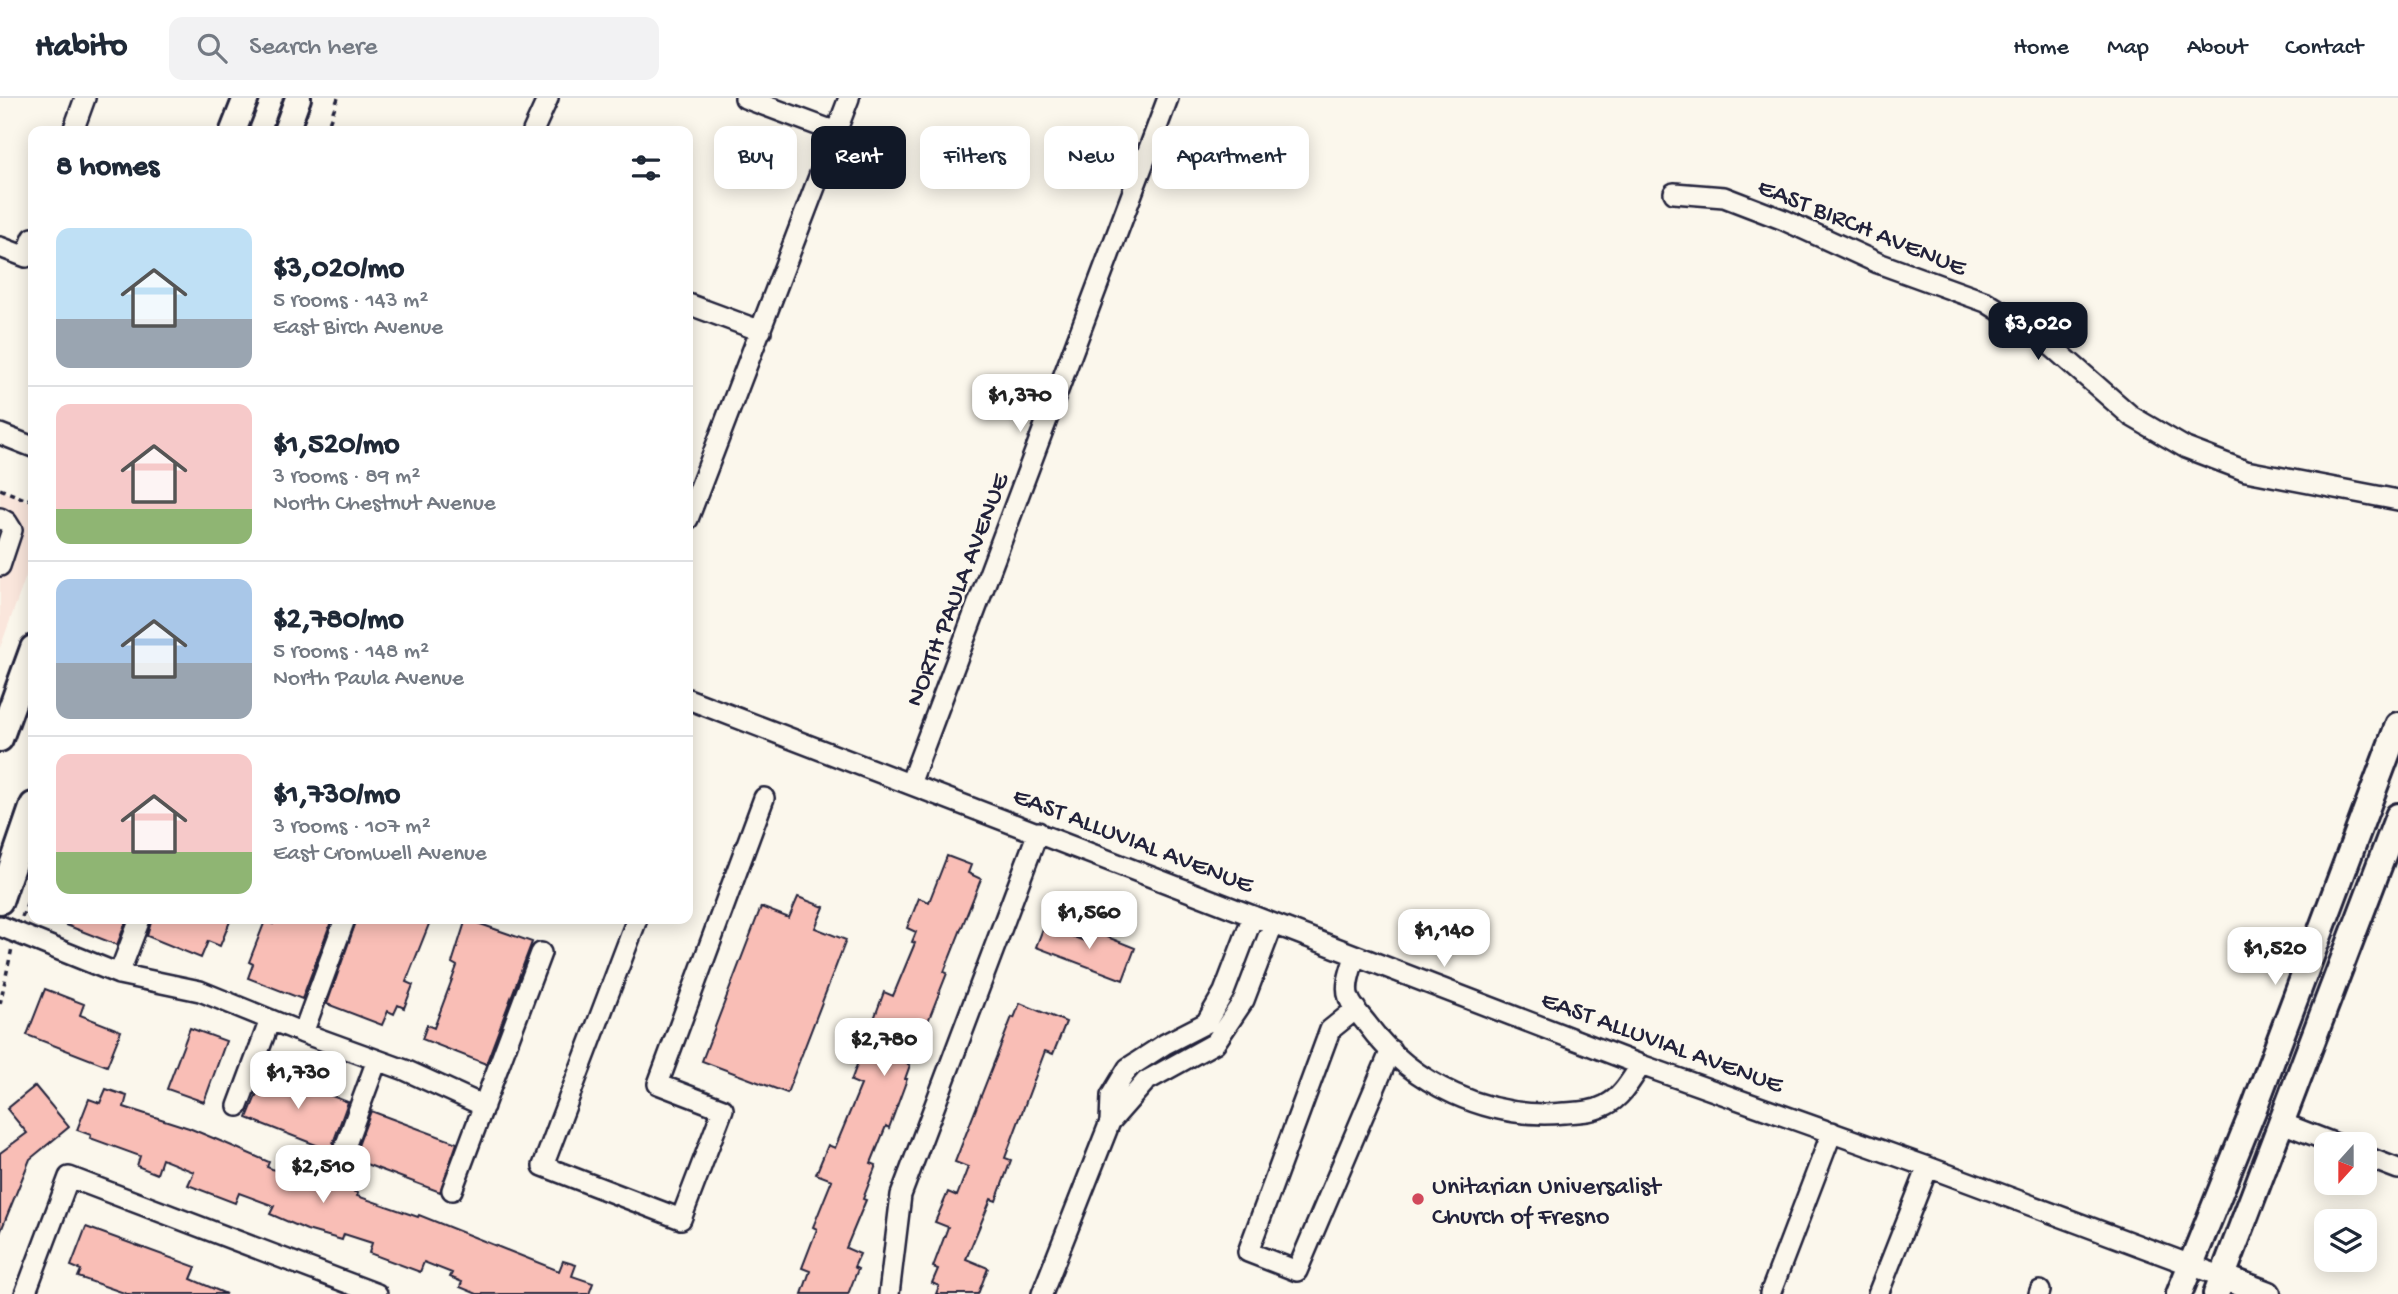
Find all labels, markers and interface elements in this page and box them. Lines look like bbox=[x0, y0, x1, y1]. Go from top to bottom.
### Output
search box bbox=[169, 17, 659, 80]
text: Habito bbox=[35, 29, 127, 67]
icon: search bbox=[193, 29, 231, 67]
text: Search here bbox=[249, 33, 377, 64]
text: Home bbox=[2013, 34, 2069, 63]
text: Map bbox=[2107, 34, 2149, 63]
text: About bbox=[2187, 34, 2247, 63]
text: Contact bbox=[2285, 34, 2363, 63]
chip: Buy bbox=[714, 126, 797, 189]
chip: Rent bbox=[811, 126, 906, 189]
chip: Filters bbox=[920, 126, 1030, 189]
chip: New bbox=[1044, 126, 1138, 189]
chip: Apartment bbox=[1152, 126, 1309, 189]
icon: filters bbox=[627, 149, 665, 187]
text: 8 homes bbox=[56, 151, 159, 186]
street label: EAST BIRCH AVENUE bbox=[1753, 173, 1971, 285]
text: $3,020/mo bbox=[273, 253, 404, 288]
icon: home bbox=[112, 256, 196, 340]
text: 5 rooms · 143 m² bbox=[273, 288, 428, 315]
pin: $3,020 bbox=[1981, 302, 2095, 362]
text: $3,020 bbox=[2005, 311, 2071, 338]
text: East Birch Avenue bbox=[273, 315, 443, 342]
pin: $1,370 bbox=[963, 374, 1077, 434]
text: $1,370 bbox=[988, 383, 1052, 410]
text: $1,520/mo bbox=[273, 429, 400, 464]
icon: home bbox=[112, 432, 196, 516]
text: 3 rooms · 89 m² bbox=[273, 464, 420, 491]
street label: NORTH PAULA AVENUE bbox=[900, 469, 1018, 712]
text: North Chestnut Avenue bbox=[273, 491, 496, 518]
text: $2,780/mo bbox=[273, 604, 404, 639]
icon: home bbox=[112, 607, 196, 691]
text: 5 rooms · 148 m² bbox=[273, 639, 429, 666]
text: North Paula Avenue bbox=[273, 666, 464, 693]
text: $1,730/mo bbox=[273, 779, 400, 814]
icon: home bbox=[112, 782, 196, 866]
street label: EAST ALLUVIAL AVENUE bbox=[1008, 782, 1258, 903]
text: 3 rooms · 107 m² bbox=[273, 814, 431, 841]
text: East Cromwell Avenue bbox=[273, 841, 487, 868]
pin: $1,560 bbox=[1032, 892, 1146, 951]
text: $1,560 bbox=[1057, 900, 1121, 927]
pin: $1,140 bbox=[1387, 910, 1501, 969]
text: $1,140 bbox=[1414, 918, 1474, 945]
pin: $1,520 bbox=[2218, 928, 2332, 987]
text: $1,520 bbox=[2243, 936, 2307, 963]
street label: EAST ALLUVIAL AVENUE bbox=[1536, 986, 1787, 1103]
pin: $2,780 bbox=[827, 1018, 941, 1078]
text: $2,780 bbox=[851, 1027, 917, 1054]
pin: $1,730 bbox=[241, 1052, 355, 1111]
text: $1,730 bbox=[266, 1060, 330, 1087]
north arrow bbox=[2314, 1132, 2376, 1195]
map controls bbox=[2314, 1132, 2377, 1272]
pin: $2,510 bbox=[266, 1146, 380, 1205]
text: $2,510 bbox=[291, 1154, 355, 1181]
place label: Unitarian Universalist Church of Fresno bbox=[1432, 1173, 1663, 1234]
marker: Unitarian Universalist Church of Fresno bbox=[1410, 1191, 1426, 1207]
button: layers bbox=[2314, 1209, 2377, 1272]

